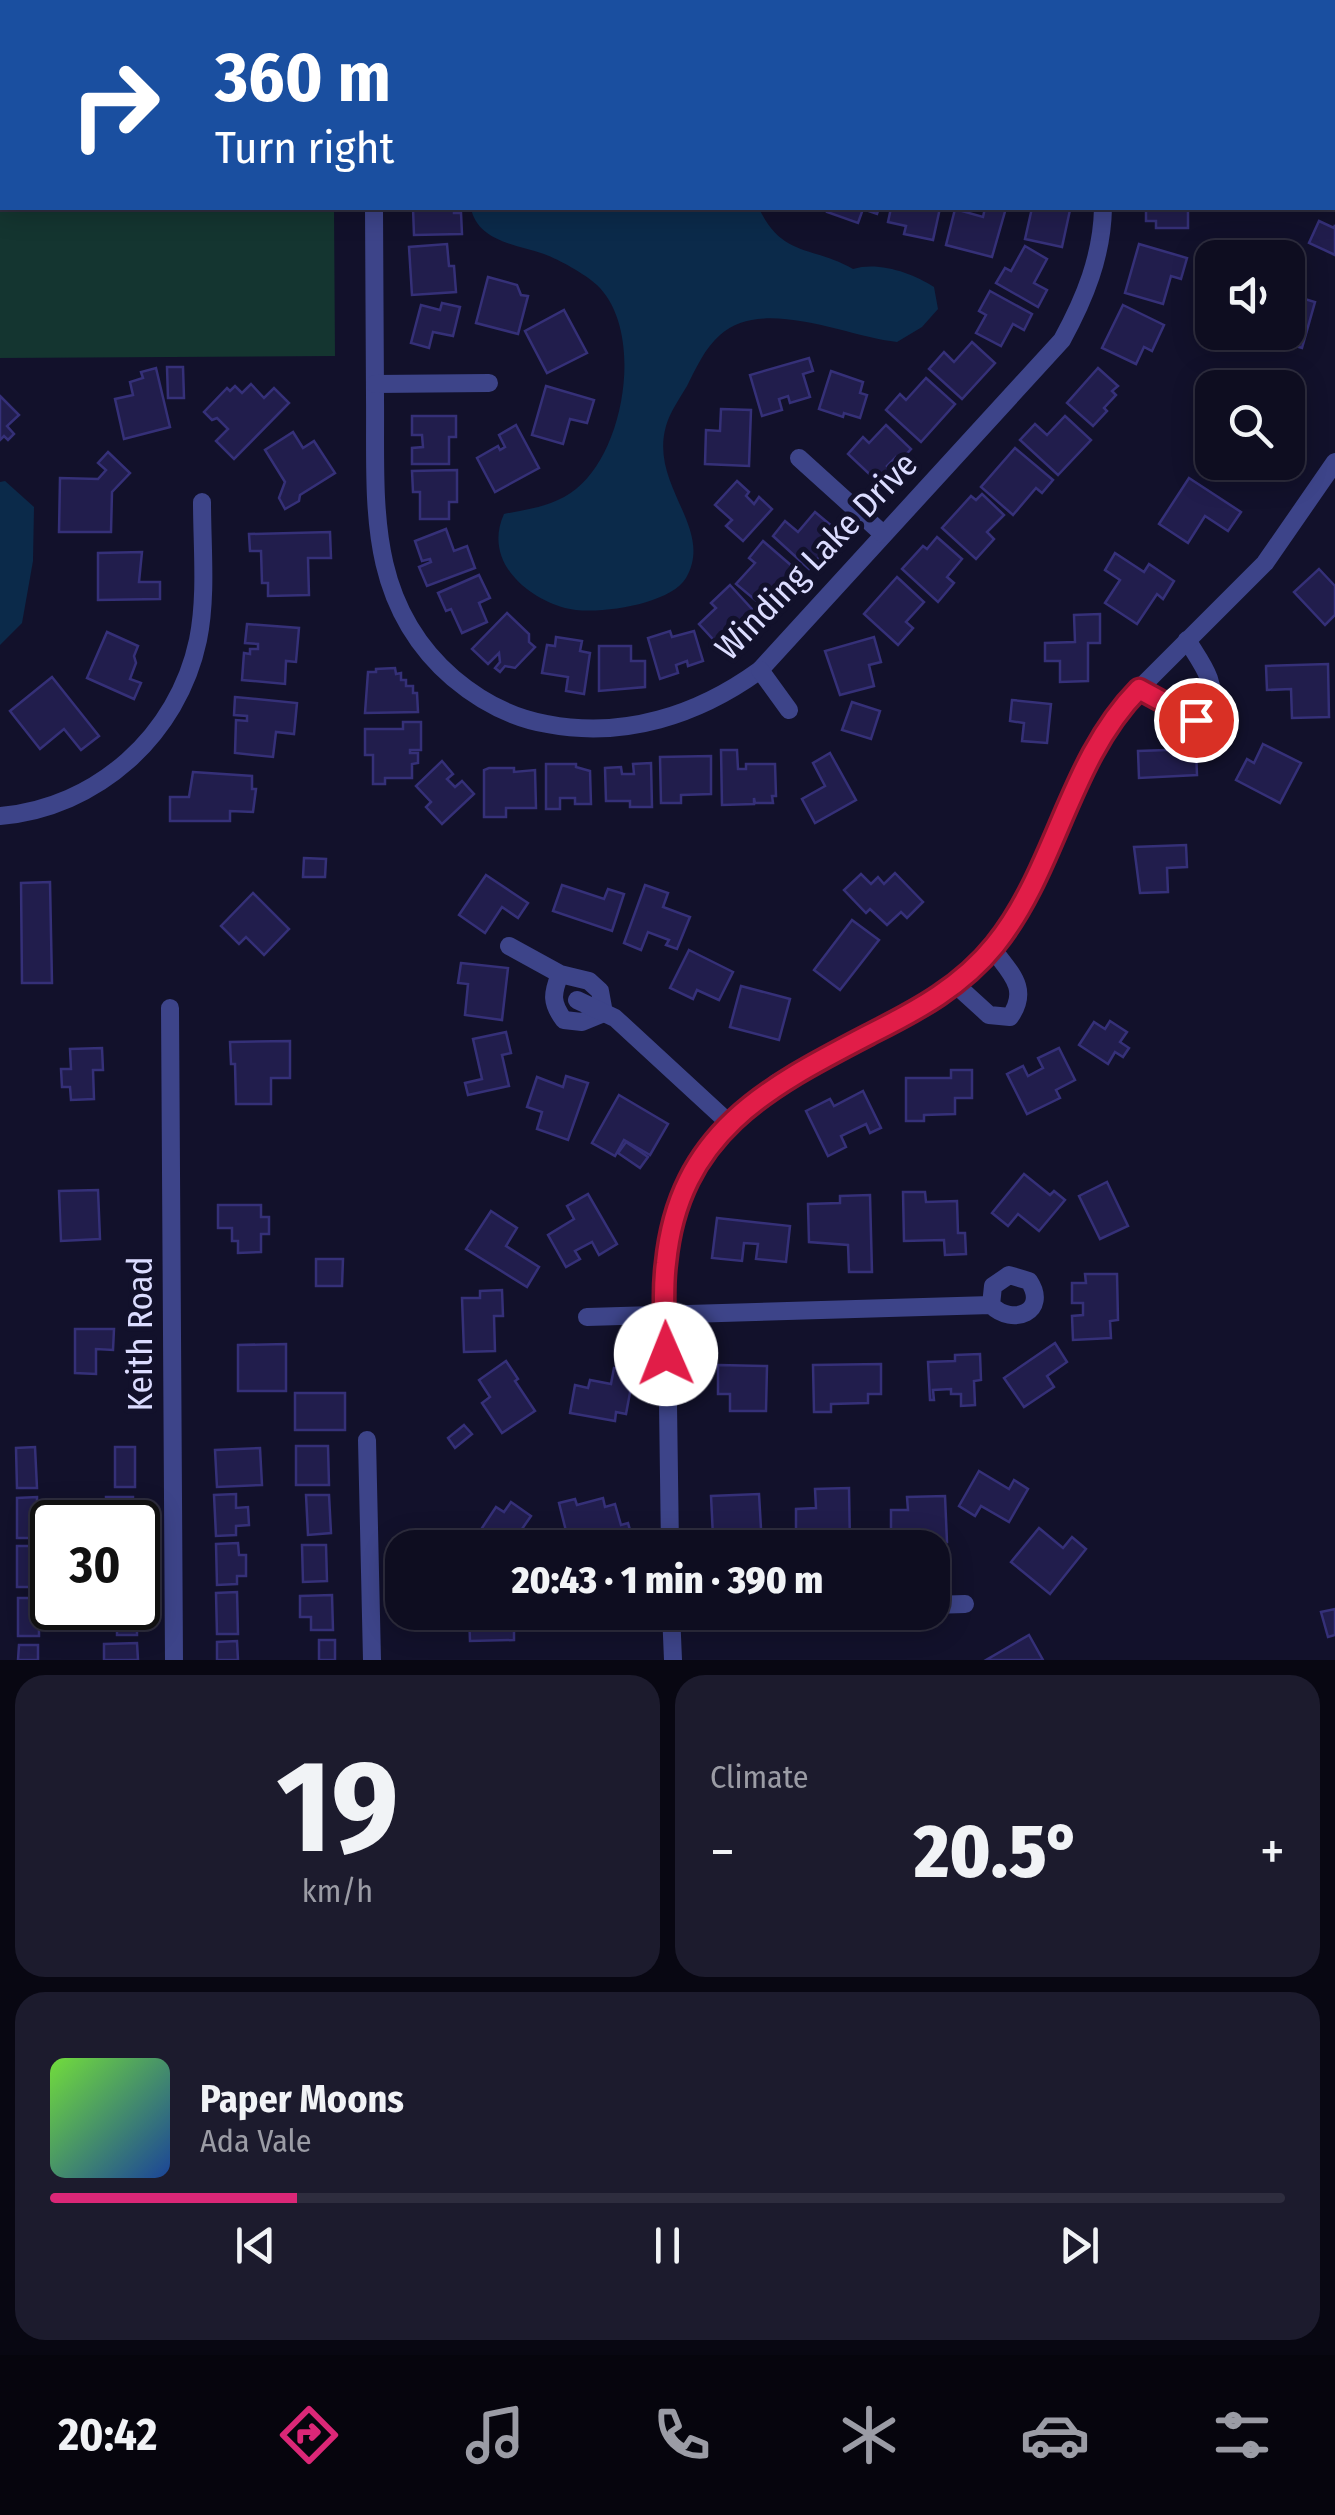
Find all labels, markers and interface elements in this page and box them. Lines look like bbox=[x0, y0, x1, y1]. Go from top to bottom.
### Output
text: 360 m bbox=[215, 36, 391, 120]
icon: right bbox=[50, 40, 180, 170]
text: Turn right bbox=[215, 121, 394, 175]
map controls bbox=[1195, 240, 1305, 480]
button: sound bbox=[1195, 240, 1305, 350]
button: search bbox=[1195, 370, 1305, 480]
street label: Winding Lake Drive bbox=[706, 444, 926, 668]
pin bbox=[1154, 678, 1239, 763]
icon: arrive bbox=[1169, 693, 1224, 748]
street label: Keith Road bbox=[119, 1257, 161, 1411]
position arrow bbox=[614, 1302, 718, 1406]
speed limit sign: 30 bbox=[30, 1500, 160, 1630]
text: 20:43 · 1 min · 390 m bbox=[512, 1557, 823, 1603]
text: 19 bbox=[276, 1729, 399, 1885]
text: Climate bbox=[710, 1758, 809, 1796]
text: 20.5° bbox=[914, 1807, 1081, 1897]
text: − bbox=[710, 1819, 735, 1885]
text: + bbox=[1260, 1819, 1285, 1885]
text: km/h bbox=[302, 1872, 373, 1910]
text: Paper Moons bbox=[200, 2076, 404, 2122]
text: Ada Vale bbox=[200, 2122, 312, 2160]
icon: previous bbox=[228, 2218, 283, 2273]
icon: pause bbox=[640, 2218, 695, 2273]
icon: next bbox=[1052, 2218, 1107, 2273]
icon: directions bbox=[274, 2400, 344, 2470]
icon: music bbox=[460, 2400, 530, 2470]
icon: phone bbox=[647, 2400, 717, 2470]
icon: climate bbox=[834, 2400, 904, 2470]
icon: car bbox=[1020, 2400, 1090, 2470]
icon: filters bbox=[1207, 2400, 1277, 2470]
text: 20:42 bbox=[58, 2408, 157, 2462]

